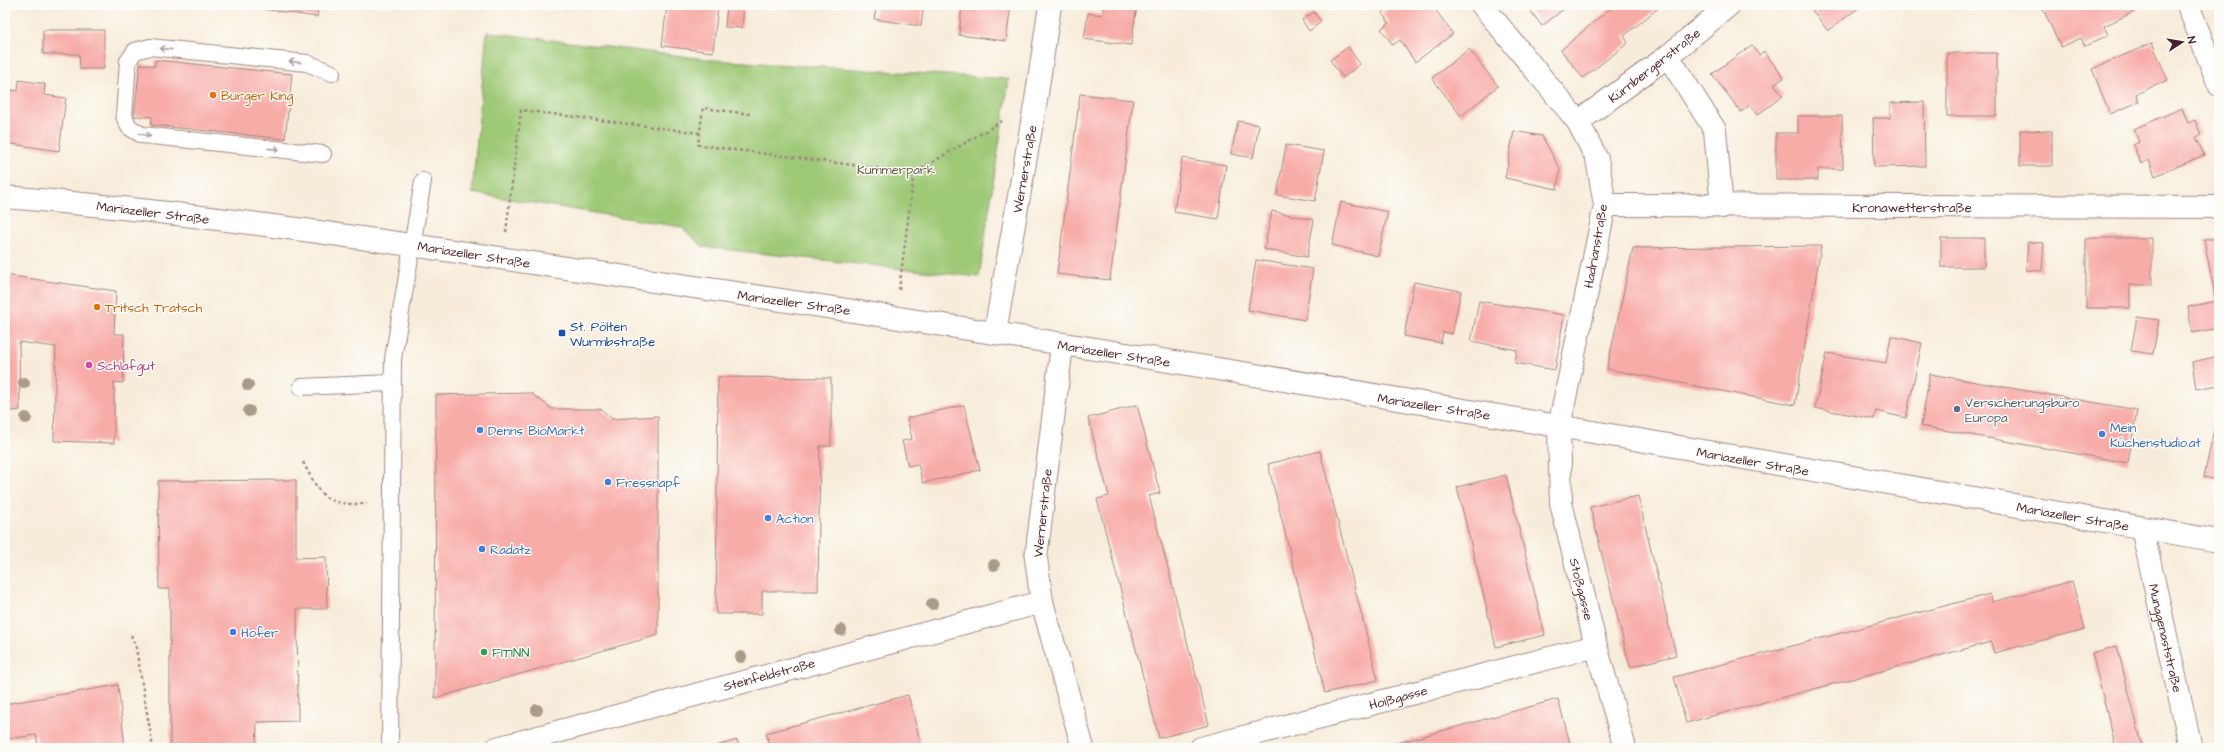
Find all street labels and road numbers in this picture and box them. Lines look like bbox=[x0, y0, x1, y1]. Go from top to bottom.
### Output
street label: Kürnbergerstraße bbox=[1605, 24, 1705, 108]
street label: Wernerstraße bbox=[1008, 124, 1042, 215]
street label: Mariazeller Straße bbox=[95, 197, 210, 229]
street label: Kronawetterstraße bbox=[1852, 199, 1972, 217]
street label: Hadrianstraße bbox=[1580, 203, 1612, 290]
street label: Mariazeller Straße bbox=[416, 237, 531, 273]
street label: Mariazeller Straße bbox=[736, 286, 851, 320]
street label: Mariazeller Straße bbox=[1056, 336, 1171, 372]
street label: Mariazeller Straße bbox=[1376, 389, 1491, 425]
street label: Mariazeller Straße bbox=[1695, 443, 1810, 481]
street label: Wernerstraße bbox=[1029, 468, 1057, 558]
street label: Mariazeller Straße bbox=[2015, 498, 2130, 536]
street label: Stoßgasse bbox=[1564, 556, 1597, 623]
street label: Munggenaststraße bbox=[2143, 582, 2186, 695]
street label: Steinfeldstraße bbox=[721, 654, 817, 696]
street label: Hoißgasse bbox=[1367, 682, 1430, 715]

